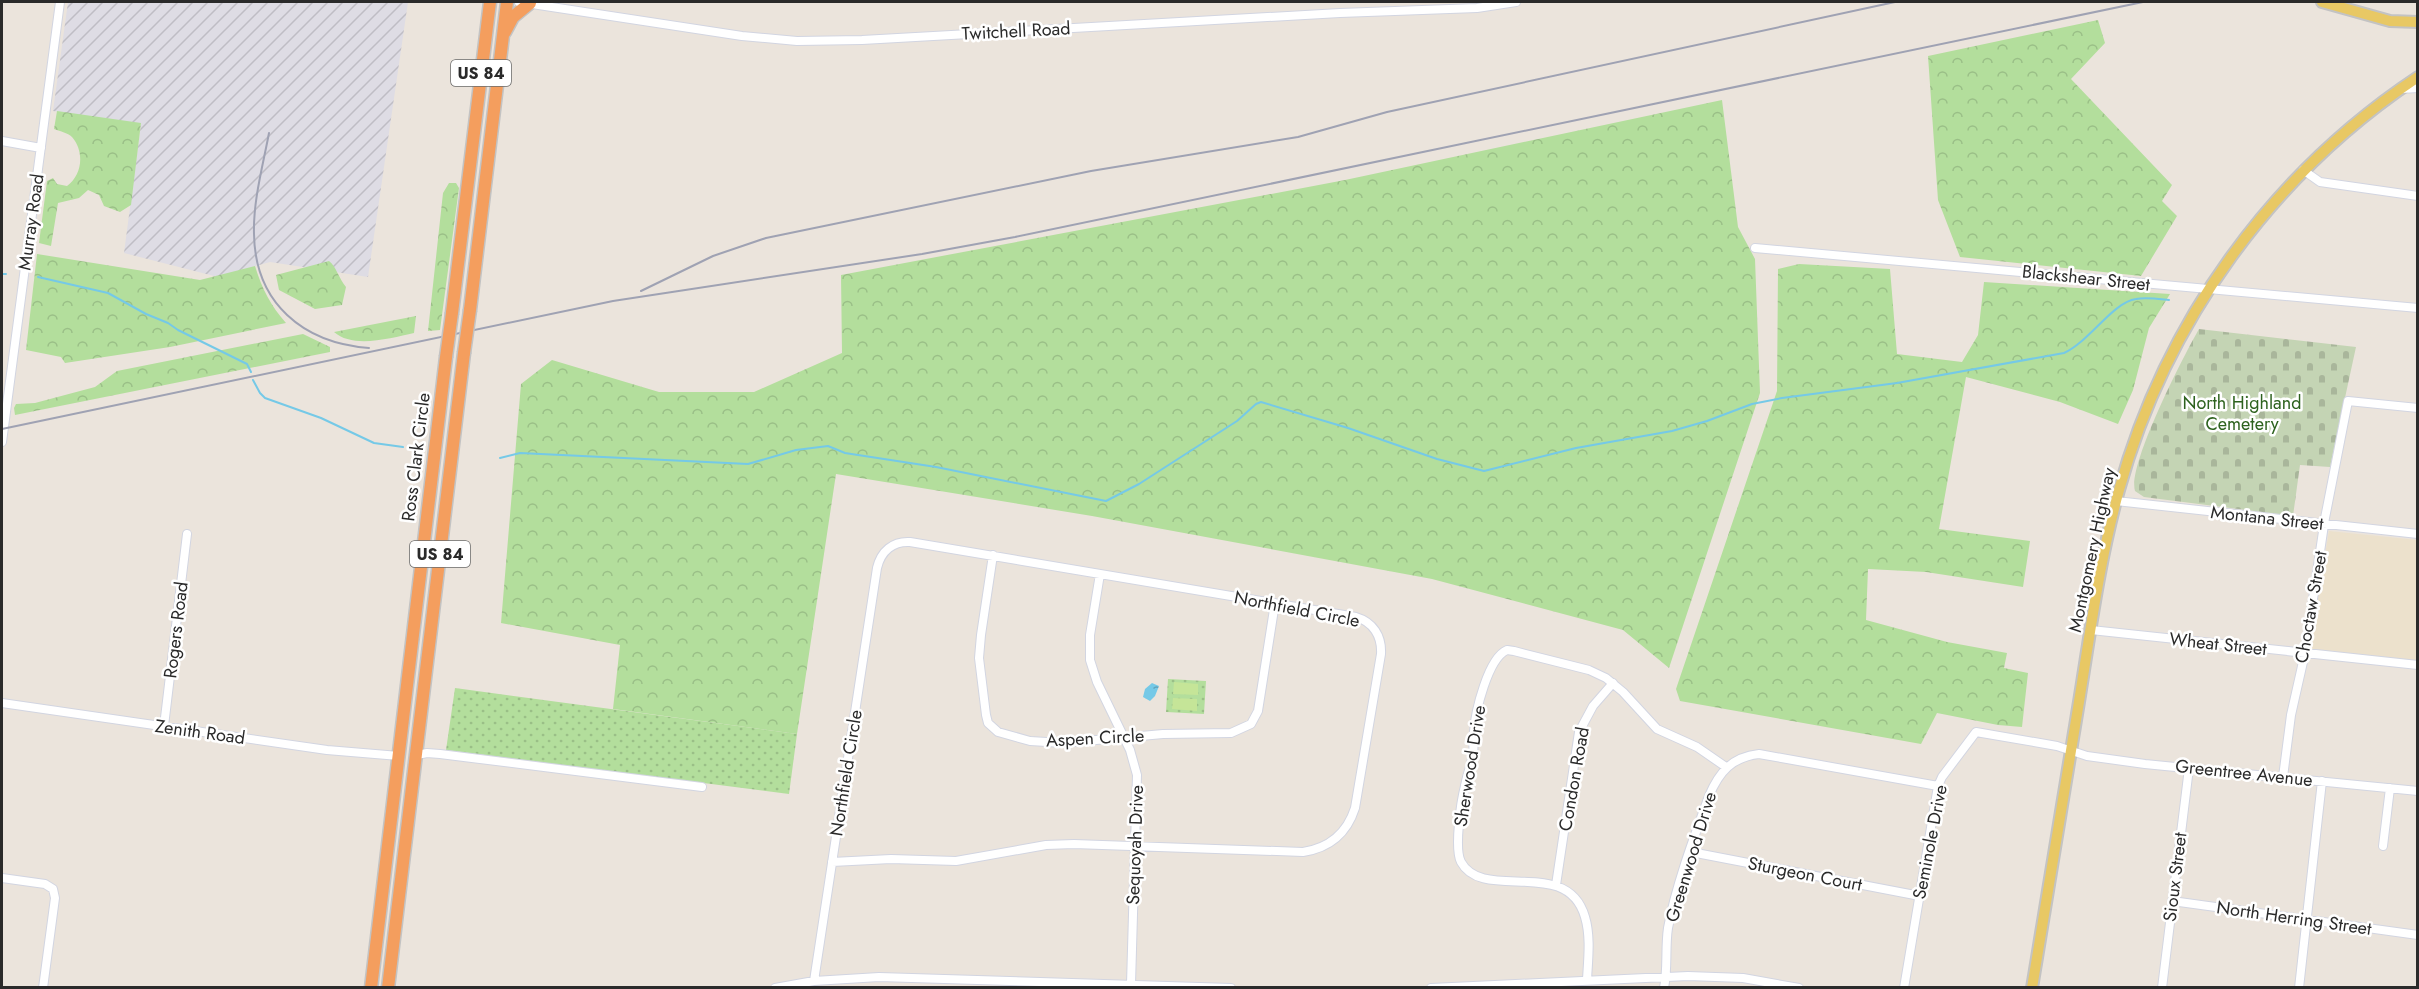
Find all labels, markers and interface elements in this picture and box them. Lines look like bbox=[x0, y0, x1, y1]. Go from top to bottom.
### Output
street label: Twitchell Road bbox=[961, 15, 1071, 47]
road number: US 84 bbox=[451, 60, 511, 86]
street label: Murray Road bbox=[11, 172, 51, 272]
street label: Blackshear Street bbox=[2021, 258, 2152, 298]
park label: North Highland Cemetery bbox=[2183, 390, 2301, 437]
street label: Ross Clark Circle bbox=[395, 391, 437, 523]
street label: Montgomery Highway bbox=[2062, 465, 2122, 635]
street label: Montana Street bbox=[2209, 499, 2325, 537]
road number: US 84 bbox=[410, 541, 470, 567]
street label: Choctaw Street bbox=[2288, 548, 2334, 665]
street label: Rogers Road bbox=[157, 580, 195, 680]
street label: Northfield Circle bbox=[1232, 584, 1362, 634]
street label: Wheat Street bbox=[2168, 626, 2269, 662]
street label: Sherwood Drive bbox=[1448, 703, 1492, 829]
street label: Northfield Circle bbox=[823, 708, 869, 838]
street label: Zenith Road bbox=[153, 713, 247, 751]
street label: Aspen Circle bbox=[1045, 722, 1145, 754]
street label: Condon Road bbox=[1552, 725, 1596, 833]
street label: Greentree Avenue bbox=[2174, 753, 2314, 793]
street label: Seminole Drive bbox=[1906, 783, 1954, 901]
street label: Sequoyah Drive bbox=[1120, 785, 1150, 905]
street label: Greenwood Drive bbox=[1659, 789, 1723, 925]
street label: Sioux Street bbox=[2157, 830, 2193, 923]
street label: Sturgeon Court bbox=[1746, 850, 1865, 898]
street label: North Herring Street bbox=[2215, 894, 2374, 942]

